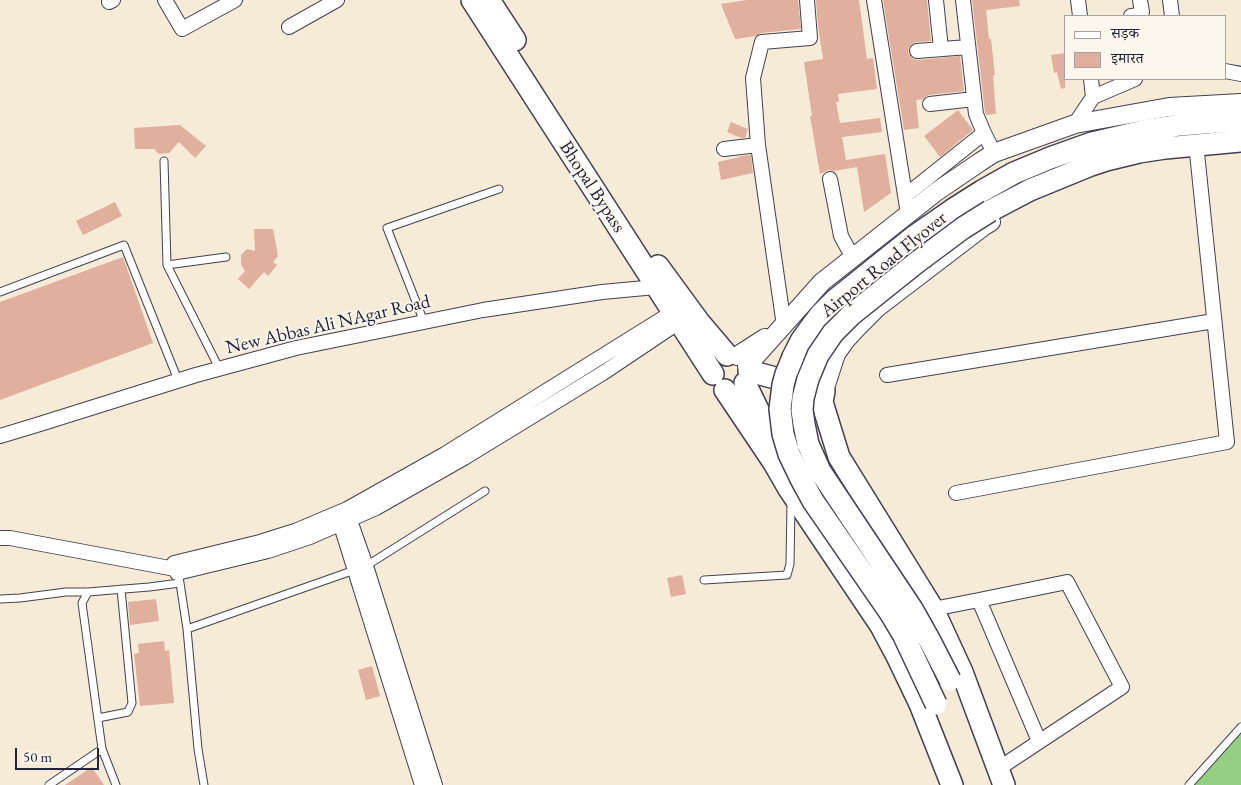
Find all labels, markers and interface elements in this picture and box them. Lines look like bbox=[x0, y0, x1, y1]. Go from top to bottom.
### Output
legend bbox=[1064, 15, 1226, 80]
text: सड़क bbox=[1111, 23, 1139, 42]
text: इमारत bbox=[1111, 48, 1144, 67]
street label: Bhopal Bypass bbox=[554, 137, 630, 237]
street label: Airport Road Flyover bbox=[816, 207, 952, 323]
street label: New Abbas Ali NAgar Road bbox=[223, 290, 433, 360]
scale bar bbox=[18, 738, 101, 770]
text: 50 m bbox=[23, 747, 52, 766]

